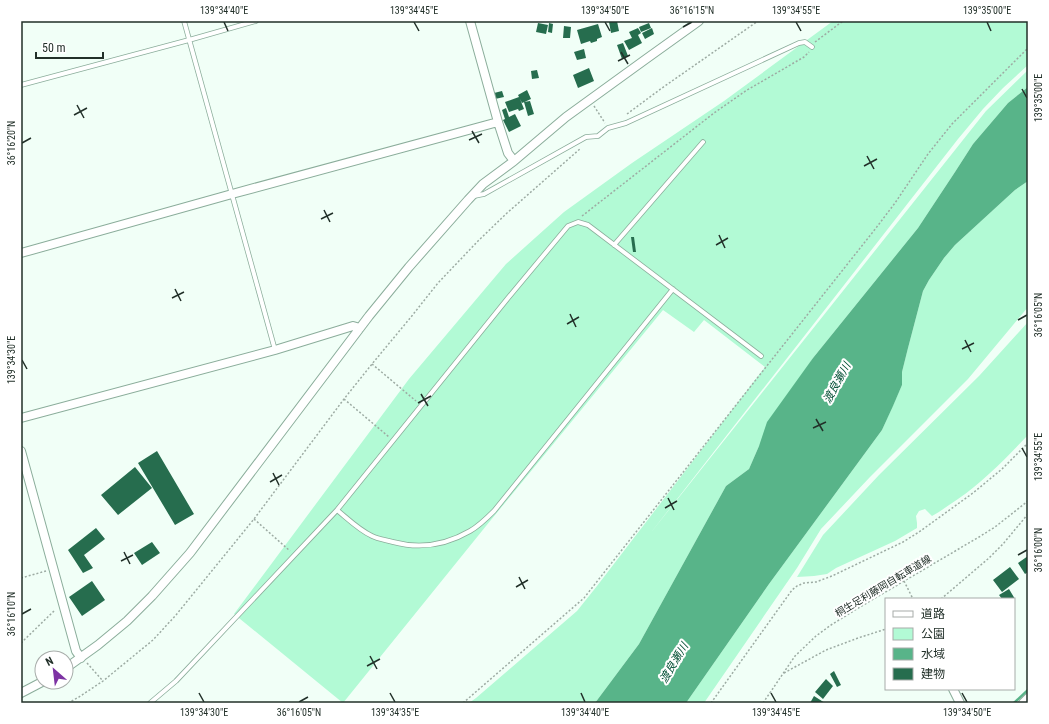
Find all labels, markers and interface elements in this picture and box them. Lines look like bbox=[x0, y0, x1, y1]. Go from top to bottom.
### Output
text: 139°34'40"E bbox=[200, 5, 248, 16]
text: 139°34'45"E bbox=[390, 5, 438, 16]
text: 139°34'50"E bbox=[581, 5, 629, 16]
text: 36°16'15"N bbox=[670, 5, 714, 16]
text: 139°34'55"E bbox=[772, 5, 820, 16]
text: 139°35'00"E bbox=[963, 5, 1011, 16]
scale bar bbox=[36, 34, 103, 60]
text: 50 m bbox=[42, 41, 66, 55]
text: 139°35'00"E bbox=[1033, 74, 1044, 122]
text: 36°16'20"N bbox=[6, 121, 17, 165]
text: 36°16'05"N bbox=[1033, 293, 1044, 337]
text: 139°34'30"E bbox=[6, 336, 17, 384]
water label: 渡良瀬川 bbox=[821, 360, 854, 405]
text: 139°34'55"E bbox=[1033, 433, 1044, 481]
text: 36°16'00"N bbox=[1033, 528, 1044, 572]
street label: 桐生足利藤岡自転車道線 bbox=[833, 553, 933, 619]
text: 36°16'10"N bbox=[6, 592, 17, 636]
legend bbox=[885, 598, 1015, 690]
text: 道路 bbox=[921, 607, 945, 621]
text: 公園 bbox=[921, 627, 945, 641]
water label: 渡良瀬川 bbox=[657, 640, 691, 685]
text: 水域 bbox=[921, 647, 945, 661]
north arrow bbox=[34, 650, 74, 690]
text: N bbox=[44, 654, 56, 669]
text: 建物 bbox=[921, 667, 945, 681]
text: 139°34'30"E bbox=[180, 707, 228, 718]
text: 36°16'05"N bbox=[277, 707, 321, 718]
text: 139°34'35"E bbox=[371, 707, 419, 718]
text: 139°34'40"E bbox=[561, 707, 609, 718]
text: 139°34'45"E bbox=[752, 707, 800, 718]
text: 139°34'50"E bbox=[943, 707, 991, 718]

